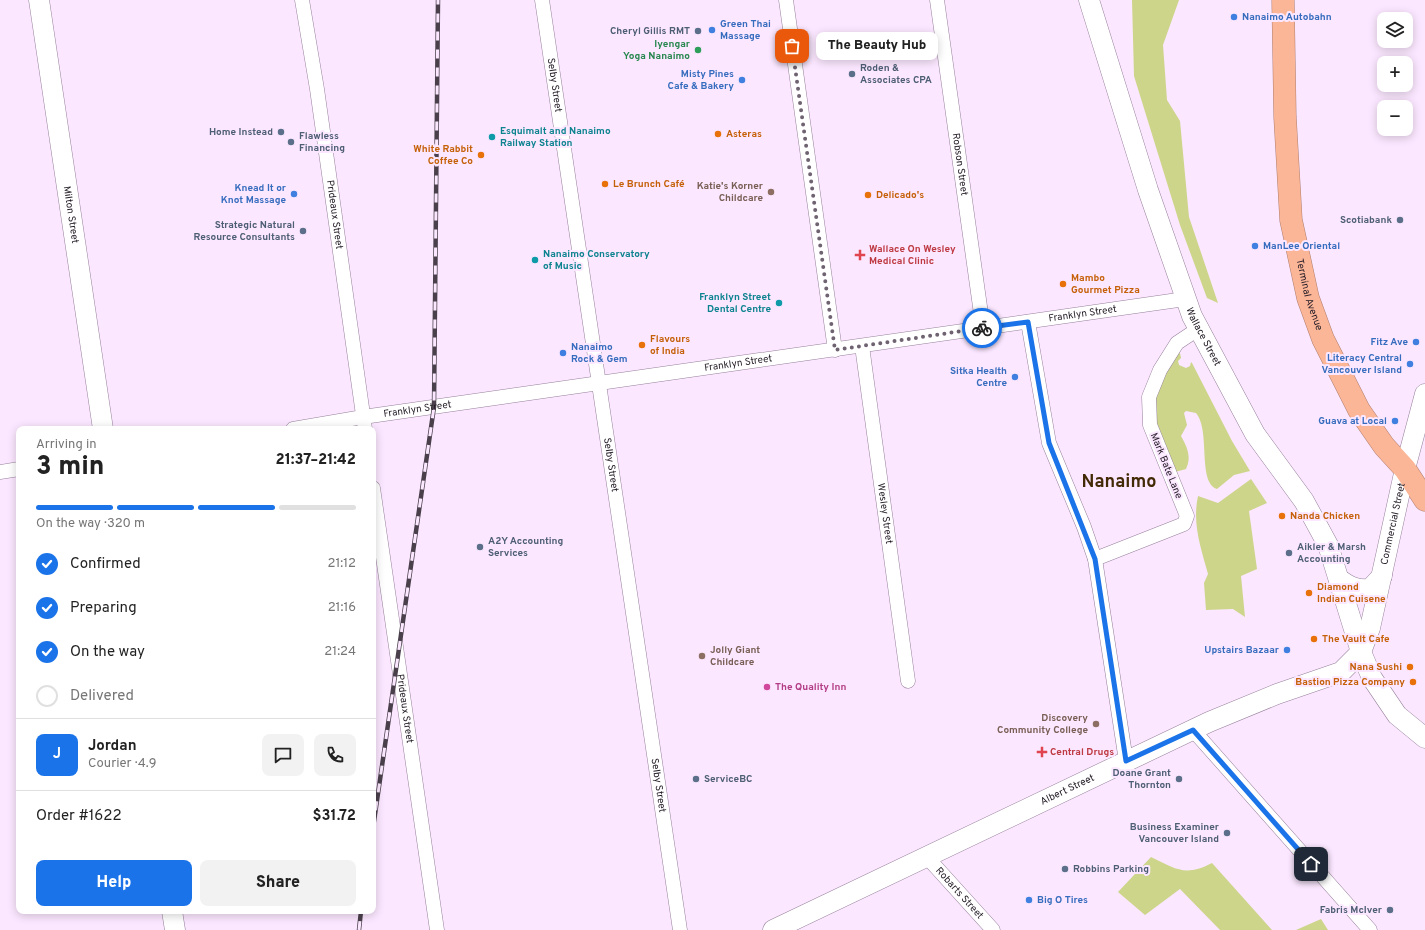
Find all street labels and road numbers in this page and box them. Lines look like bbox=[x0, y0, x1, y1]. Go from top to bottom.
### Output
street label: Selby Street bbox=[544, 57, 565, 113]
street label: Robson Street bbox=[949, 132, 971, 197]
street label: Prideaux Street bbox=[323, 179, 346, 250]
street label: Milton Street bbox=[60, 185, 82, 244]
street label: Terminal Avenue bbox=[1293, 257, 1326, 332]
street label: Franklyn Street bbox=[1048, 302, 1118, 325]
street label: Wallace Street bbox=[1183, 306, 1224, 369]
street label: Franklyn Street bbox=[703, 352, 773, 374]
street label: Franklyn Street bbox=[383, 398, 452, 420]
street label: Mark Bate Lane bbox=[1147, 431, 1185, 501]
street label: Selby Street bbox=[601, 437, 621, 493]
street label: Commercial Street bbox=[1378, 481, 1408, 566]
street label: Wesley Street bbox=[874, 482, 896, 545]
street label: Prideaux Street bbox=[394, 673, 416, 744]
street label: Selby Street bbox=[648, 757, 669, 814]
street label: Albert Street bbox=[1038, 771, 1097, 808]
street label: Robarts Street bbox=[933, 864, 987, 922]

